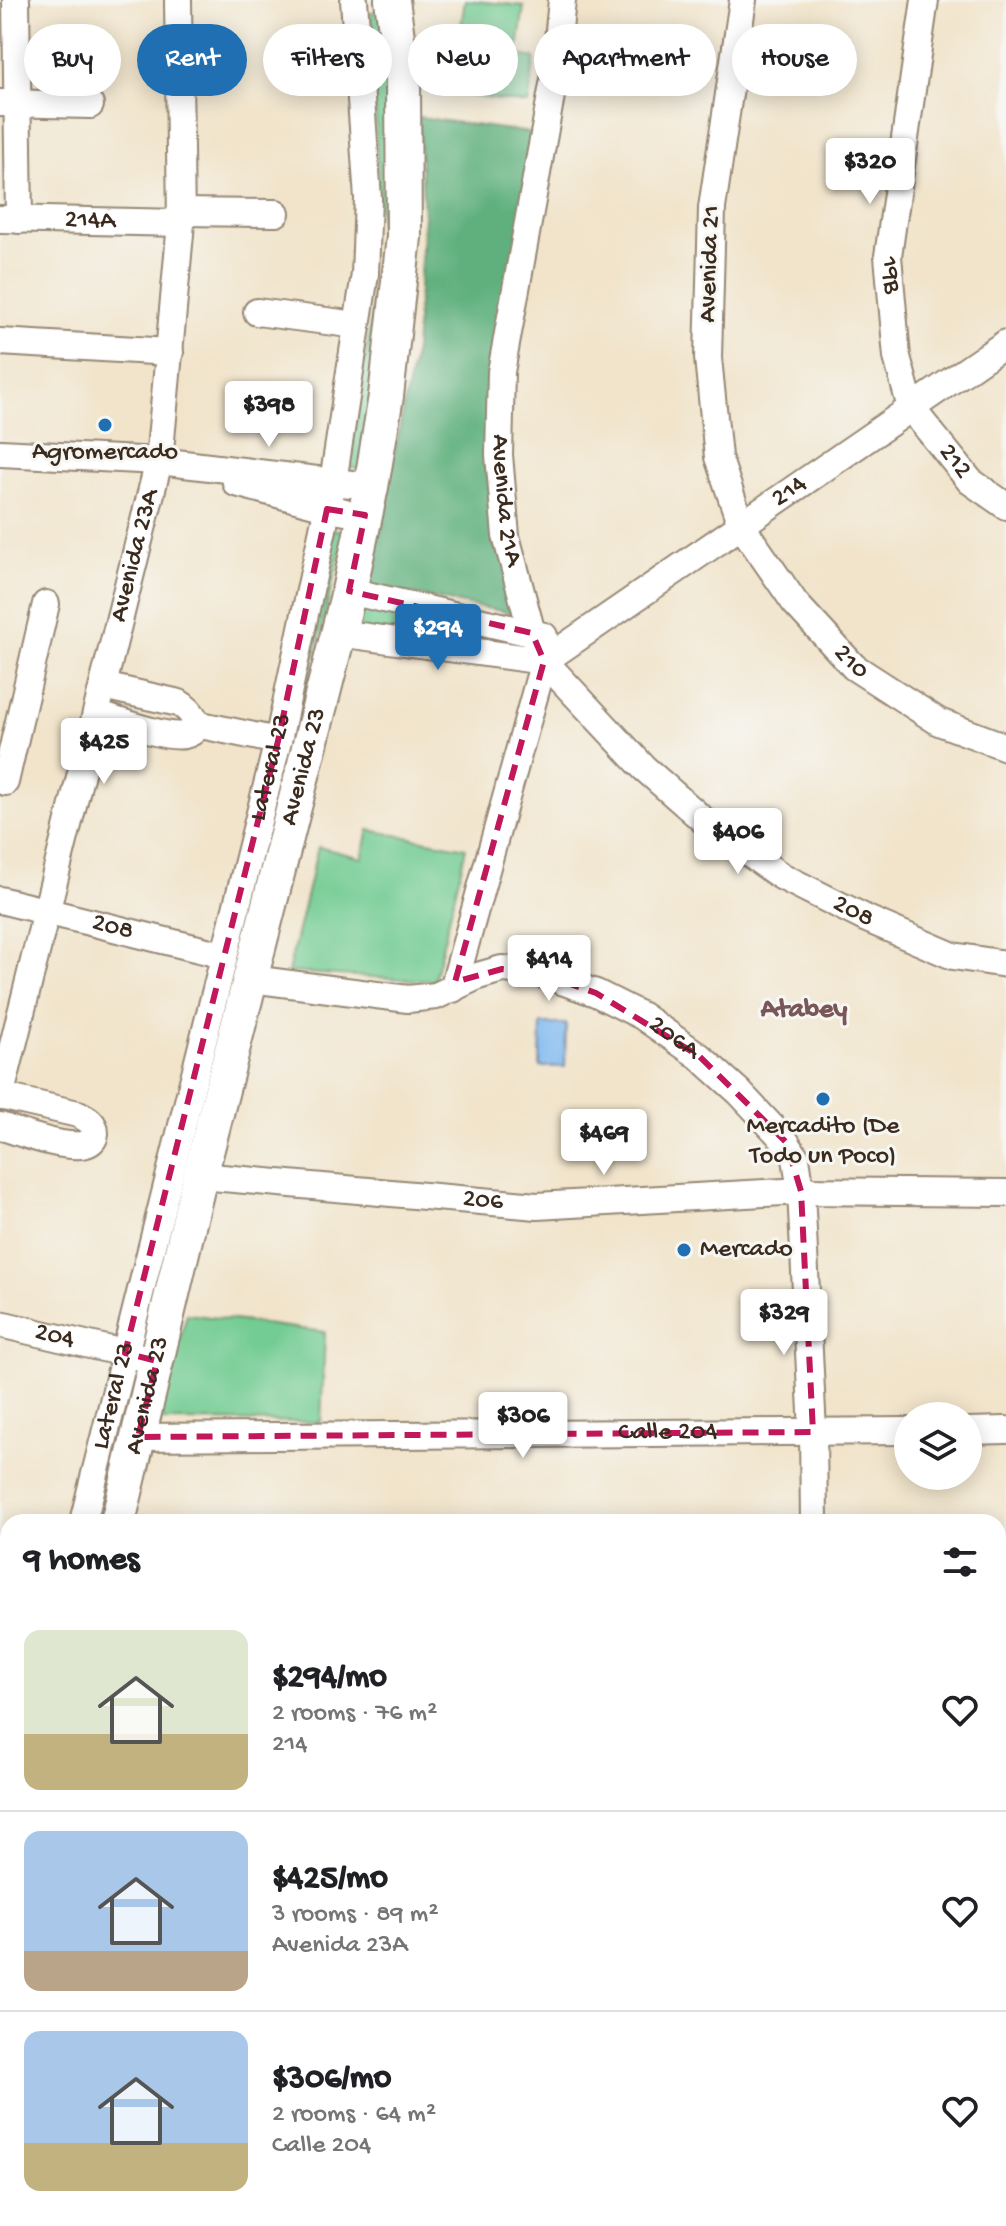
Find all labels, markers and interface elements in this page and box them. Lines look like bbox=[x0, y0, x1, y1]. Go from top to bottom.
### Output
chip: Buy bbox=[24, 24, 121, 96]
chip: Rent bbox=[137, 24, 247, 96]
chip: Filters bbox=[263, 24, 392, 96]
chip: New bbox=[408, 24, 518, 96]
chip: Apartment bbox=[534, 24, 716, 96]
chip: House bbox=[732, 24, 857, 96]
pin: $320 bbox=[823, 138, 917, 206]
text: $320 bbox=[844, 148, 896, 179]
street label: 214A bbox=[64, 205, 117, 237]
street label: Avenida 21 bbox=[693, 205, 729, 323]
street label: 19B bbox=[873, 255, 907, 296]
pin: $398 bbox=[222, 381, 316, 449]
text: $398 bbox=[243, 391, 295, 422]
marker: Agromercado bbox=[96, 416, 114, 434]
street label: Avenida 21A bbox=[483, 434, 529, 571]
place label: Agromercado bbox=[32, 438, 178, 469]
street label: 212 bbox=[931, 438, 978, 486]
street label: 214 bbox=[766, 469, 813, 515]
street label: Avenida 23A bbox=[104, 484, 167, 625]
pin: $294 bbox=[391, 604, 485, 672]
text: $294 bbox=[413, 614, 463, 645]
street label: 210 bbox=[826, 638, 874, 687]
street label: Avenida 23 bbox=[274, 705, 334, 829]
street label: Lateral 23 bbox=[243, 710, 299, 824]
pin: $425 bbox=[57, 718, 151, 786]
text: $425 bbox=[79, 728, 129, 759]
pin: $406 bbox=[691, 808, 785, 876]
text: $406 bbox=[712, 818, 764, 849]
street label: 208 bbox=[827, 889, 879, 935]
street label: 208 bbox=[89, 908, 137, 948]
pin: $414 bbox=[502, 935, 596, 1003]
text: $414 bbox=[526, 945, 572, 976]
district label: Atabey bbox=[760, 994, 847, 1027]
street label: 206A bbox=[642, 1010, 707, 1068]
marker: Mercadito (De Todo un Poco) bbox=[814, 1090, 832, 1108]
pin: $469 bbox=[557, 1109, 651, 1177]
place label: Mercadito (De Todo un Poco) bbox=[747, 1112, 900, 1173]
text: $469 bbox=[579, 1119, 629, 1150]
street label: 206 bbox=[461, 1184, 505, 1218]
place label: Mercado bbox=[700, 1235, 793, 1266]
marker: Mercado bbox=[675, 1241, 693, 1259]
pin: $329 bbox=[737, 1289, 831, 1357]
text: $329 bbox=[759, 1299, 809, 1330]
street label: 204 bbox=[32, 1317, 77, 1356]
street label: Avenida 23 bbox=[119, 1333, 177, 1458]
street label: Lateral 23 bbox=[86, 1339, 143, 1453]
pin: $306 bbox=[476, 1392, 570, 1460]
text: $306 bbox=[496, 1402, 550, 1433]
map controls bbox=[894, 1402, 982, 1490]
button: layers bbox=[894, 1402, 982, 1490]
street label: Calle 204 bbox=[618, 1417, 718, 1449]
icon: filters bbox=[938, 1540, 982, 1584]
text: 9 homes bbox=[24, 1542, 139, 1582]
text: $294/mo bbox=[272, 1659, 387, 1699]
icon: home bbox=[88, 1662, 184, 1758]
icon: heart bbox=[938, 1688, 982, 1732]
text: 2 rooms · 76 m² bbox=[272, 1699, 437, 1730]
text: 214 bbox=[272, 1730, 308, 1761]
text: $425/mo bbox=[272, 1860, 388, 1900]
icon: home bbox=[88, 1863, 184, 1959]
icon: heart bbox=[938, 1889, 982, 1933]
text: 3 rooms · 89 m² bbox=[272, 1900, 439, 1931]
text: Avenida 23A bbox=[272, 1931, 408, 1962]
text: $306/mo bbox=[272, 2060, 391, 2100]
icon: home bbox=[88, 2063, 184, 2159]
icon: heart bbox=[938, 2089, 982, 2133]
text: 2 rooms · 64 m² bbox=[272, 2100, 436, 2131]
text: Calle 204 bbox=[272, 2131, 371, 2162]

